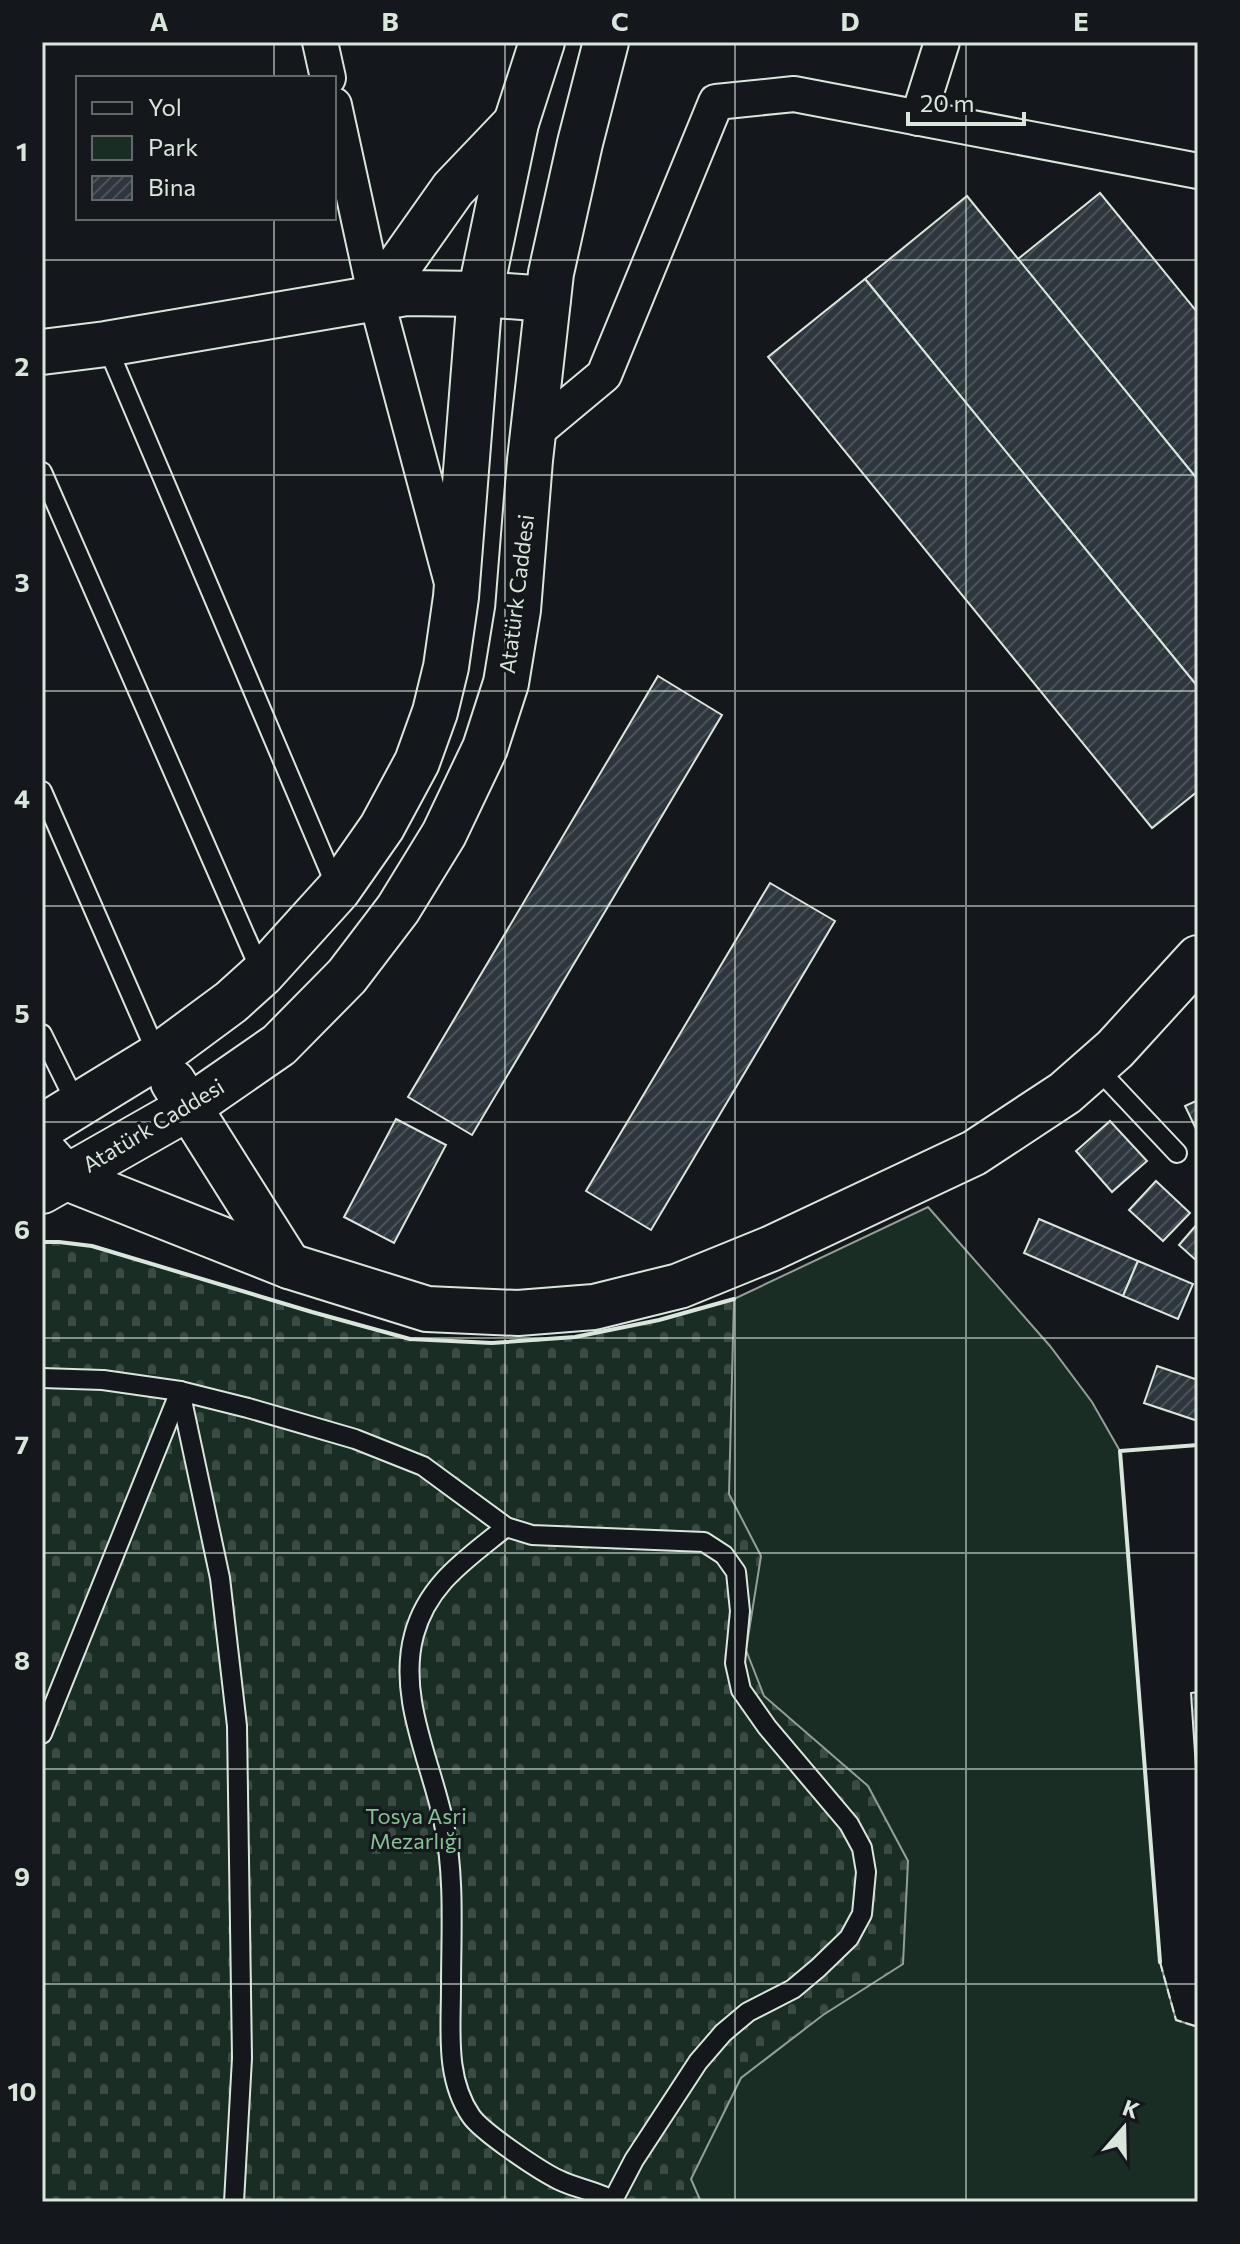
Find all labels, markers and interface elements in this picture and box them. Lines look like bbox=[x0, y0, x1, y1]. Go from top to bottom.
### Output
text: A bbox=[150, 5, 169, 36]
text: B bbox=[381, 5, 399, 36]
text: C bbox=[611, 5, 629, 36]
text: D bbox=[840, 5, 860, 36]
text: E bbox=[1073, 5, 1089, 36]
legend bbox=[76, 76, 336, 220]
scale bar bbox=[908, 76, 1024, 126]
text: 20 m bbox=[920, 88, 974, 117]
text: Yol bbox=[148, 92, 182, 121]
text: Park bbox=[148, 132, 198, 161]
text: 1 bbox=[16, 135, 28, 166]
text: Bina bbox=[148, 172, 196, 201]
text: 2 bbox=[15, 350, 29, 381]
street label: Atatürk Caddesi bbox=[493, 513, 539, 675]
text: 3 bbox=[14, 566, 30, 597]
text: 4 bbox=[14, 782, 30, 813]
text: 5 bbox=[14, 997, 30, 1028]
street label: Atatürk Caddesi bbox=[77, 1072, 229, 1178]
text: 6 bbox=[14, 1213, 30, 1244]
text: 7 bbox=[15, 1428, 29, 1459]
text: 8 bbox=[14, 1644, 30, 1675]
park label: Tosya Asri Mezarlığı bbox=[365, 1802, 467, 1854]
text: 9 bbox=[14, 1860, 30, 1891]
text: 10 bbox=[7, 2075, 37, 2106]
north arrow bbox=[1084, 2088, 1164, 2168]
text: K bbox=[1119, 2093, 1143, 2124]

